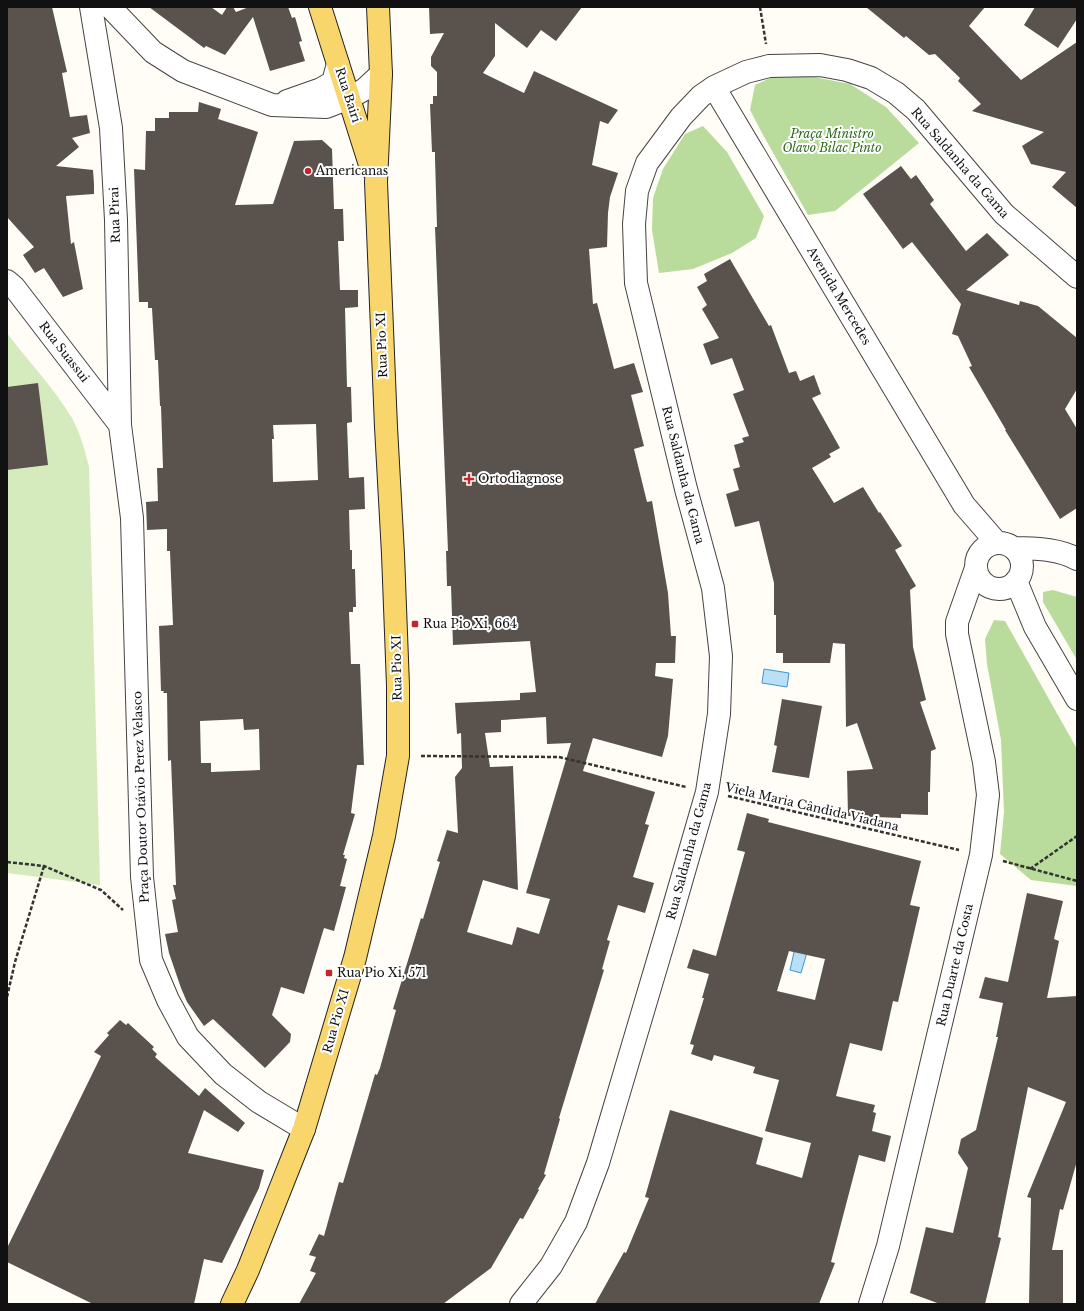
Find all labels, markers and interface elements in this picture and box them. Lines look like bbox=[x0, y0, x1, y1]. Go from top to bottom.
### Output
street label: Rua Bairi bbox=[333, 65, 364, 124]
street label: Rua Saldanha da Gama bbox=[908, 104, 1013, 221]
park label: Praça Ministro Olavo Bilac Pinto bbox=[783, 126, 881, 155]
place label: Americanas bbox=[315, 163, 388, 178]
marker: Americanas bbox=[303, 166, 313, 176]
street label: Rua Pirai bbox=[106, 187, 123, 243]
street label: Avenida Mercedes bbox=[804, 243, 875, 348]
street label: Rua Pio XI bbox=[373, 312, 390, 378]
street label: Rua Suassui bbox=[36, 318, 93, 385]
street label: Rua Saldanha da Gama bbox=[659, 404, 708, 546]
place label: Ortodiagnose bbox=[478, 471, 562, 486]
marker: Ortodiagnose bbox=[463, 473, 475, 485]
place label: Rua Pio Xi, 664 bbox=[423, 616, 517, 631]
marker: Rua Pio Xi, 664 bbox=[410, 619, 420, 629]
street label: Rua Pio XI bbox=[388, 635, 405, 701]
street label: Praça Doutor Otávio Perez Velasco bbox=[129, 691, 152, 903]
street label: Viela Maria Cândida Viadana bbox=[723, 779, 901, 834]
street label: Rua Saldanha da Gama bbox=[663, 780, 714, 921]
street label: Rua Duarte da Costa bbox=[933, 902, 976, 1028]
place label: Rua Pio Xi, 571 bbox=[337, 965, 427, 980]
marker: Rua Pio Xi, 571 bbox=[324, 968, 334, 978]
street label: Rua Pio XI bbox=[319, 987, 352, 1054]

